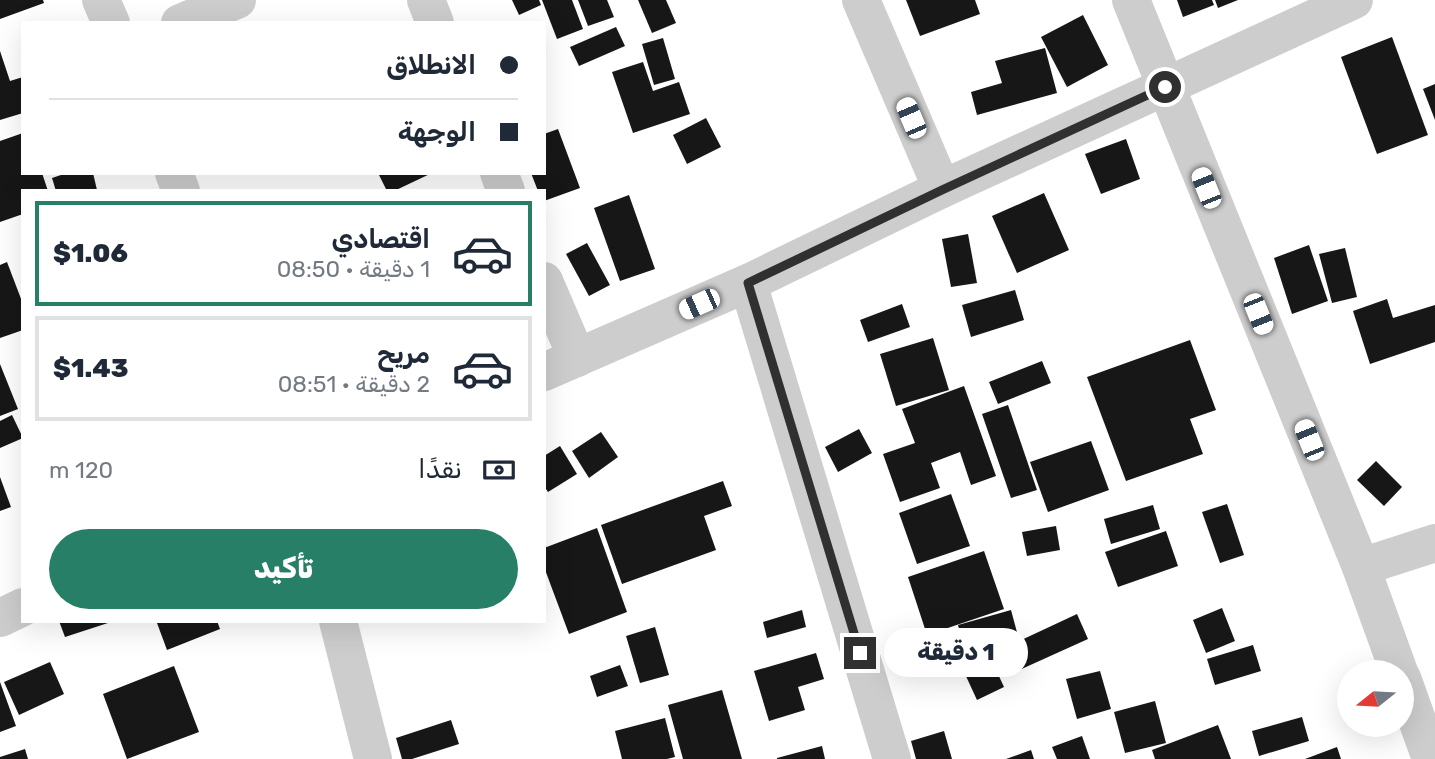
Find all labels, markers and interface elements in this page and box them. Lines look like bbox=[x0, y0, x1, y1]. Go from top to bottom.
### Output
text: الانطلاق bbox=[386, 50, 476, 81]
route start bbox=[1149, 71, 1181, 103]
car bbox=[894, 95, 929, 141]
text: الوجهة bbox=[398, 117, 476, 148]
car bbox=[1189, 165, 1224, 211]
icon: car bbox=[451, 222, 514, 285]
text: اقتصادي bbox=[331, 224, 430, 255]
text: $1.06 bbox=[53, 238, 128, 269]
text: 1 دقيقة · 08:50 bbox=[277, 255, 430, 283]
car bbox=[676, 286, 723, 322]
car bbox=[1241, 291, 1276, 337]
icon: car bbox=[451, 337, 514, 400]
text: مريح bbox=[377, 339, 430, 370]
text: $1.43 bbox=[53, 353, 129, 384]
text: 2 دقيقة · 08:51 bbox=[278, 370, 430, 398]
car bbox=[1292, 417, 1327, 463]
icon: cash bbox=[480, 451, 518, 489]
text: نقدًا bbox=[418, 454, 462, 485]
text: 120 m bbox=[49, 456, 113, 484]
button: تأكيد bbox=[49, 529, 518, 609]
callout: 1 دقيقة bbox=[884, 628, 1028, 678]
route end bbox=[844, 637, 876, 669]
text: 1 دقيقة bbox=[917, 638, 995, 666]
north arrow bbox=[1337, 660, 1414, 737]
map controls bbox=[1337, 660, 1414, 737]

